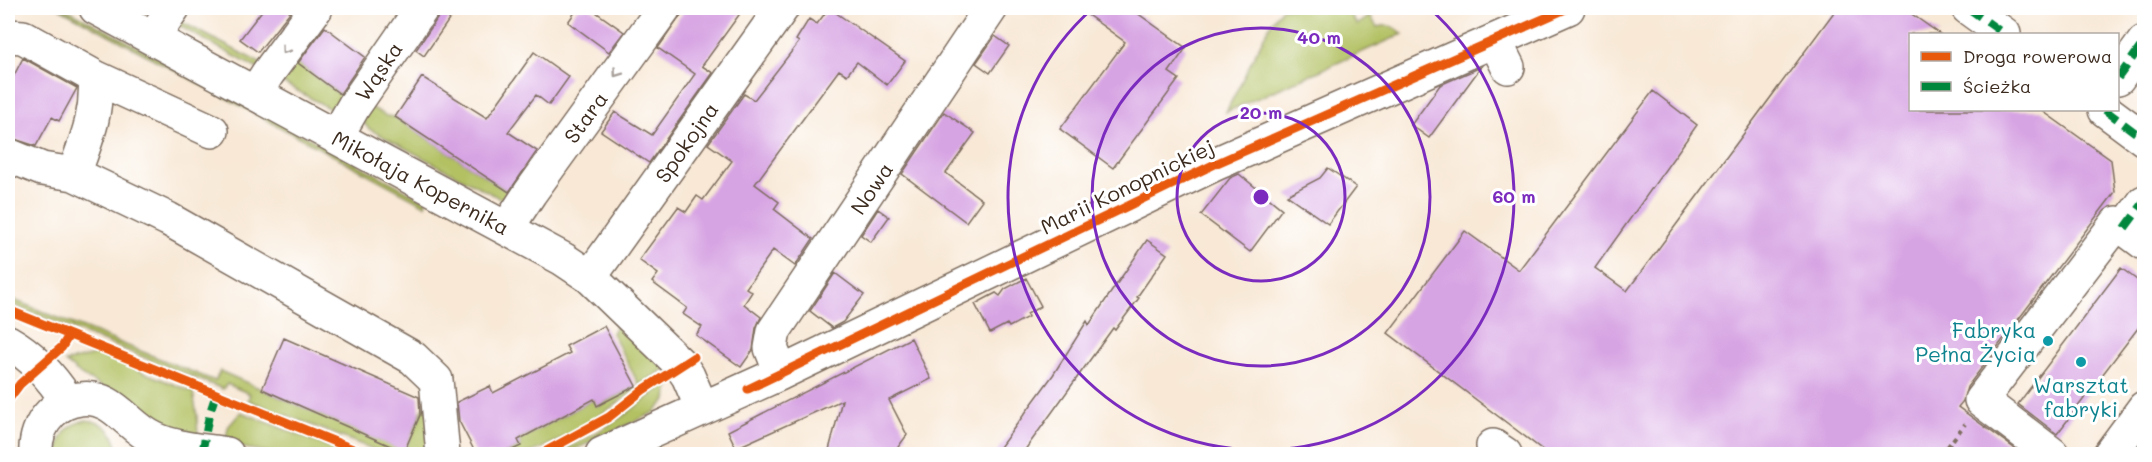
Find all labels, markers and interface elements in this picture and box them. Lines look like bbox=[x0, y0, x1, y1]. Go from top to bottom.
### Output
text: 40 m bbox=[1297, 25, 1341, 49]
legend bbox=[1909, 33, 2119, 111]
street label: Wąska bbox=[348, 36, 408, 106]
one-way arrow bbox=[281, 43, 292, 54]
text: Droga rowerowa bbox=[1963, 44, 2112, 68]
one-way arrow bbox=[613, 66, 624, 77]
text: Ścieżka bbox=[1963, 74, 2031, 98]
street label: Stara bbox=[557, 86, 613, 148]
street label: Spokojna bbox=[648, 96, 724, 188]
text: 20 m bbox=[1240, 100, 1282, 124]
street label: Mikołaja Kopernika bbox=[328, 124, 514, 240]
street label: Marii Konopnickiej bbox=[1036, 132, 1218, 240]
street label: Nowa bbox=[844, 157, 898, 219]
text: 60 m bbox=[1492, 184, 1536, 208]
centre of rings bbox=[1251, 187, 1271, 207]
place label: Fabryka Pełna Życia bbox=[1915, 316, 2036, 367]
marker: Fabryka Pełna Życia bbox=[2041, 334, 2055, 348]
marker: Warsztat fabryki bbox=[2074, 355, 2088, 369]
place label: Warsztat fabryki bbox=[2033, 371, 2129, 422]

